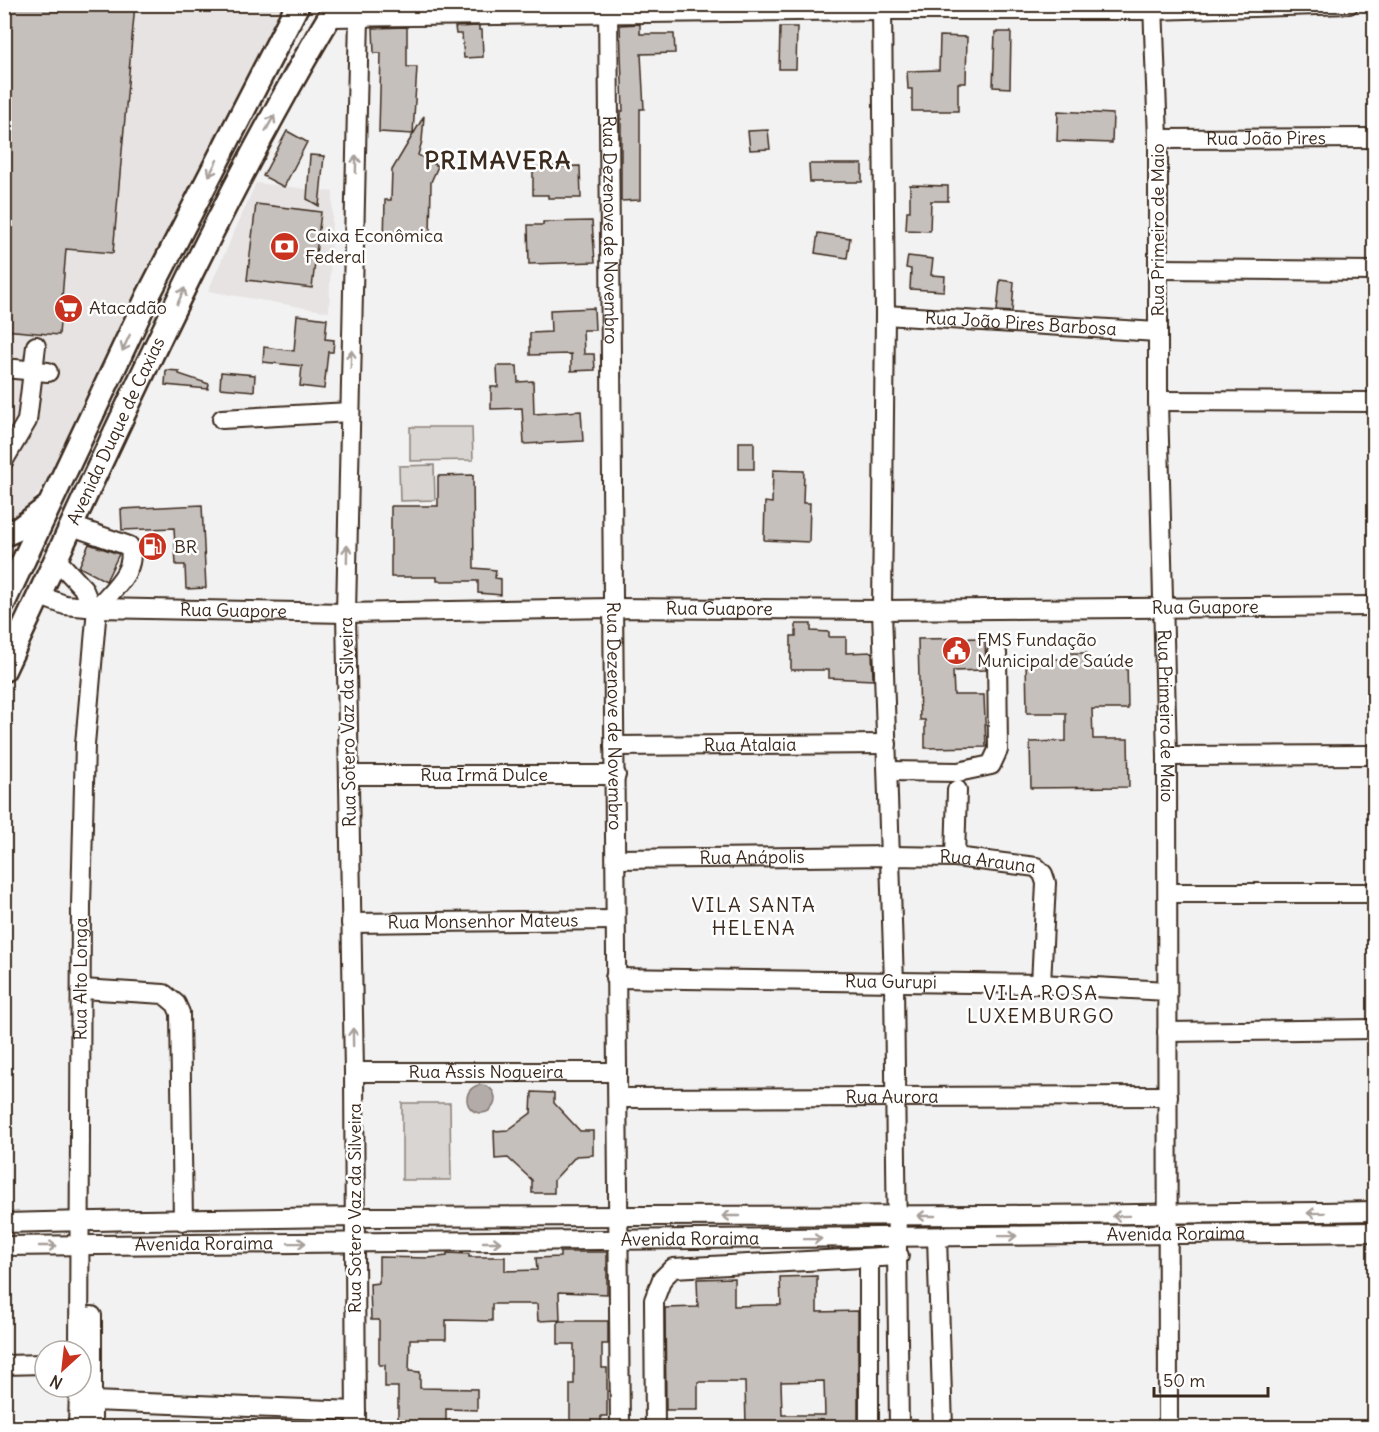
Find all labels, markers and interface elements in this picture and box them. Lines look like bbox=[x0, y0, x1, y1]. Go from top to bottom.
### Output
one-way arrow bbox=[265, 115, 277, 132]
street label: Rua Dezenove de Novembro bbox=[598, 116, 623, 344]
street label: Rua João Pires bbox=[1206, 126, 1326, 150]
street label: Rua Primeiro de Maio bbox=[1146, 143, 1169, 317]
district label: PRIMAVERA bbox=[424, 145, 572, 175]
one-way arrow bbox=[350, 155, 361, 175]
one-way arrow bbox=[207, 159, 219, 177]
place label: Caixa Econômica Federal bbox=[305, 224, 443, 268]
bank icon: Caixa Econômica Federal bbox=[268, 230, 300, 262]
one-way arrow bbox=[175, 287, 187, 305]
supermarket icon: Atacadão bbox=[52, 292, 84, 324]
place label: Atacadão bbox=[89, 296, 167, 319]
street label: Rua João Pires Barbosa bbox=[924, 306, 1117, 340]
street label: Avenida Duque de Caxias bbox=[61, 333, 170, 528]
one-way arrow bbox=[120, 333, 132, 351]
one-way arrow bbox=[345, 350, 357, 370]
fuel station icon: BR bbox=[137, 531, 169, 563]
place label: BR bbox=[174, 535, 197, 558]
one-way arrow bbox=[341, 545, 353, 565]
street label: Rua Guapore bbox=[1152, 595, 1259, 619]
street label: Rua Guapore bbox=[666, 596, 773, 620]
street label: Rua Guapore bbox=[180, 598, 287, 623]
street label: Rua Dezenove de Novembro bbox=[602, 602, 627, 830]
street label: Rua Sotero Vaz da Silveira bbox=[334, 617, 361, 827]
place label: FMS Fundação Municipal de Saúde bbox=[977, 628, 1134, 672]
street label: Rua Primeiro de Maio bbox=[1153, 629, 1179, 802]
public building icon: FMS Fundação Municipal de Saúde bbox=[940, 634, 972, 666]
street label: Rua Atalaia bbox=[704, 733, 796, 756]
street label: Rua Irmã Dulce bbox=[420, 763, 548, 786]
street label: Rua Anápolis bbox=[699, 845, 805, 869]
street label: Rua Arauna bbox=[940, 845, 1037, 878]
district label: VILA SANTA HELENA bbox=[692, 892, 816, 940]
street label: Rua Monsenhor Mateus bbox=[387, 908, 579, 934]
street label: Rua Alto Longa bbox=[68, 917, 92, 1041]
street label: Rua Gurupi bbox=[845, 969, 937, 994]
district label: VILA ROSA LUXEMBURGO bbox=[967, 980, 1115, 1028]
one-way arrow bbox=[348, 1027, 359, 1047]
street label: Rua Assis Nogueira bbox=[409, 1060, 563, 1083]
street label: Rua Aurora bbox=[845, 1085, 939, 1108]
street label: Rua Sotero Vaz da Silveira bbox=[343, 1103, 366, 1313]
one-way arrow bbox=[1307, 1207, 1327, 1218]
one-way arrow bbox=[722, 1210, 742, 1222]
one-way arrow bbox=[917, 1210, 937, 1222]
one-way arrow bbox=[1112, 1210, 1132, 1222]
street label: Avenida Roraima bbox=[1107, 1221, 1245, 1246]
street label: Avenida Roraima bbox=[621, 1226, 759, 1251]
one-way arrow bbox=[998, 1230, 1018, 1242]
street label: Avenida Roraima bbox=[135, 1231, 273, 1256]
one-way arrow bbox=[803, 1233, 823, 1244]
one-way arrow bbox=[482, 1236, 502, 1248]
one-way arrow bbox=[287, 1237, 307, 1249]
one-way arrow bbox=[38, 1240, 58, 1252]
north arrow bbox=[33, 1339, 93, 1399]
scale bar bbox=[1154, 1360, 1268, 1398]
text: 50 m bbox=[1163, 1369, 1205, 1392]
text: N bbox=[47, 1371, 66, 1394]

